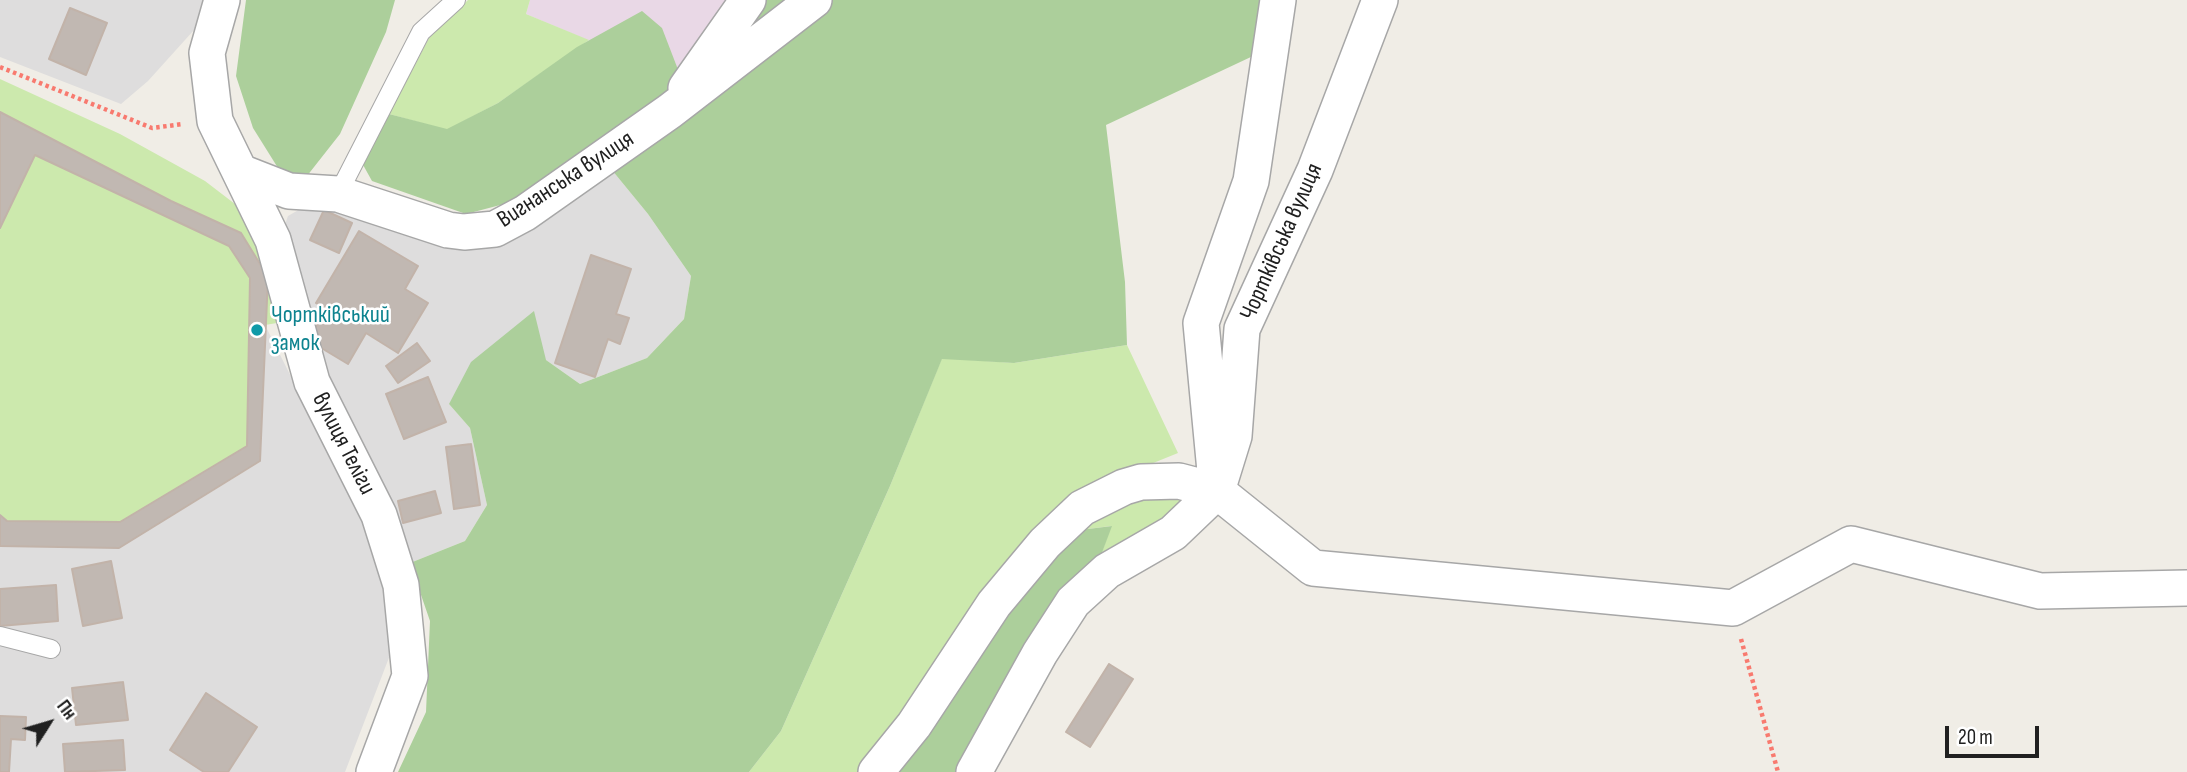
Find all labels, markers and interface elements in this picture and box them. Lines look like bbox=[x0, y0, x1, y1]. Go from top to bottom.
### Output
street label: Вигнанська вулиця bbox=[492, 125, 640, 235]
street label: Чортківська вулиця bbox=[1235, 159, 1329, 325]
place label: Чортківський замок bbox=[271, 302, 390, 358]
marker: Чортківський замок bbox=[249, 322, 265, 338]
street label: вулиця Теліги bbox=[305, 388, 381, 500]
north arrow bbox=[14, 688, 84, 758]
text: Пн bbox=[51, 696, 81, 724]
scale bar bbox=[1949, 712, 2044, 756]
text: 20 m bbox=[1958, 725, 1993, 750]

